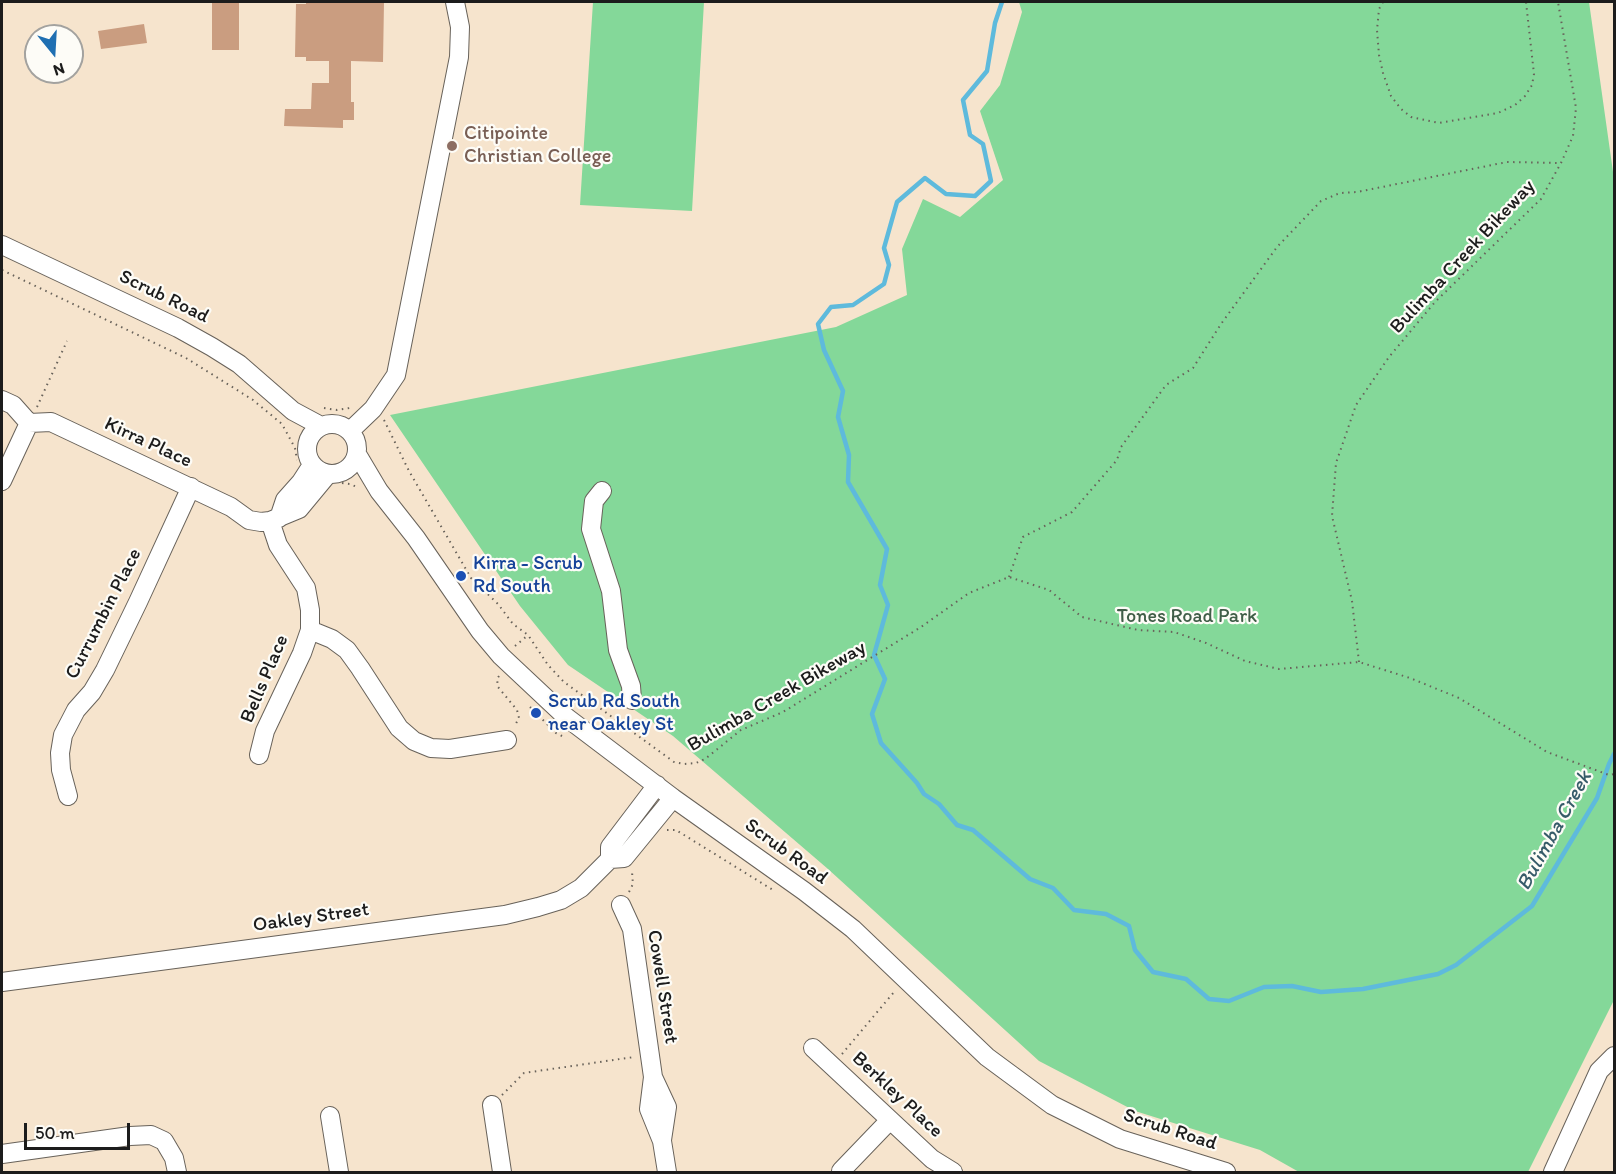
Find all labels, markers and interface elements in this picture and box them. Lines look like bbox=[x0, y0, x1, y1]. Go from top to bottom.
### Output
north arrow bbox=[24, 24, 84, 84]
text: N bbox=[51, 59, 67, 80]
place label: Citipointe Christian College bbox=[464, 122, 611, 169]
marker: Citipointe Christian College bbox=[445, 139, 459, 153]
street label: Bulimba Creek Bikeway bbox=[1385, 175, 1541, 339]
street label: Scrub Road bbox=[115, 265, 213, 329]
street label: Kirra Place bbox=[100, 412, 196, 474]
street label: Currumbin Place bbox=[61, 545, 147, 683]
place label: Kirra - Scrub Rd South bbox=[473, 552, 583, 599]
marker: Kirra - Scrub Rd South bbox=[454, 569, 468, 583]
park label: Tones Road Park bbox=[1117, 605, 1257, 629]
street label: Bells Place bbox=[236, 631, 294, 727]
street label: Bulimba Creek Bikeway bbox=[684, 636, 870, 758]
place label: Scrub Rd South near Oakley St bbox=[548, 690, 680, 737]
marker: Scrub Rd South near Oakley St bbox=[529, 706, 543, 720]
water label: Bulimba Creek bbox=[1512, 767, 1598, 895]
street label: Scrub Road bbox=[740, 814, 832, 890]
street label: Oakley Street bbox=[251, 898, 371, 938]
street label: Cowell Street bbox=[641, 928, 683, 1046]
street label: Berkley Place bbox=[846, 1047, 948, 1143]
street label: Scrub Road bbox=[1120, 1104, 1220, 1156]
scale bar bbox=[27, 1111, 134, 1149]
text: 50 m bbox=[35, 1122, 75, 1144]

